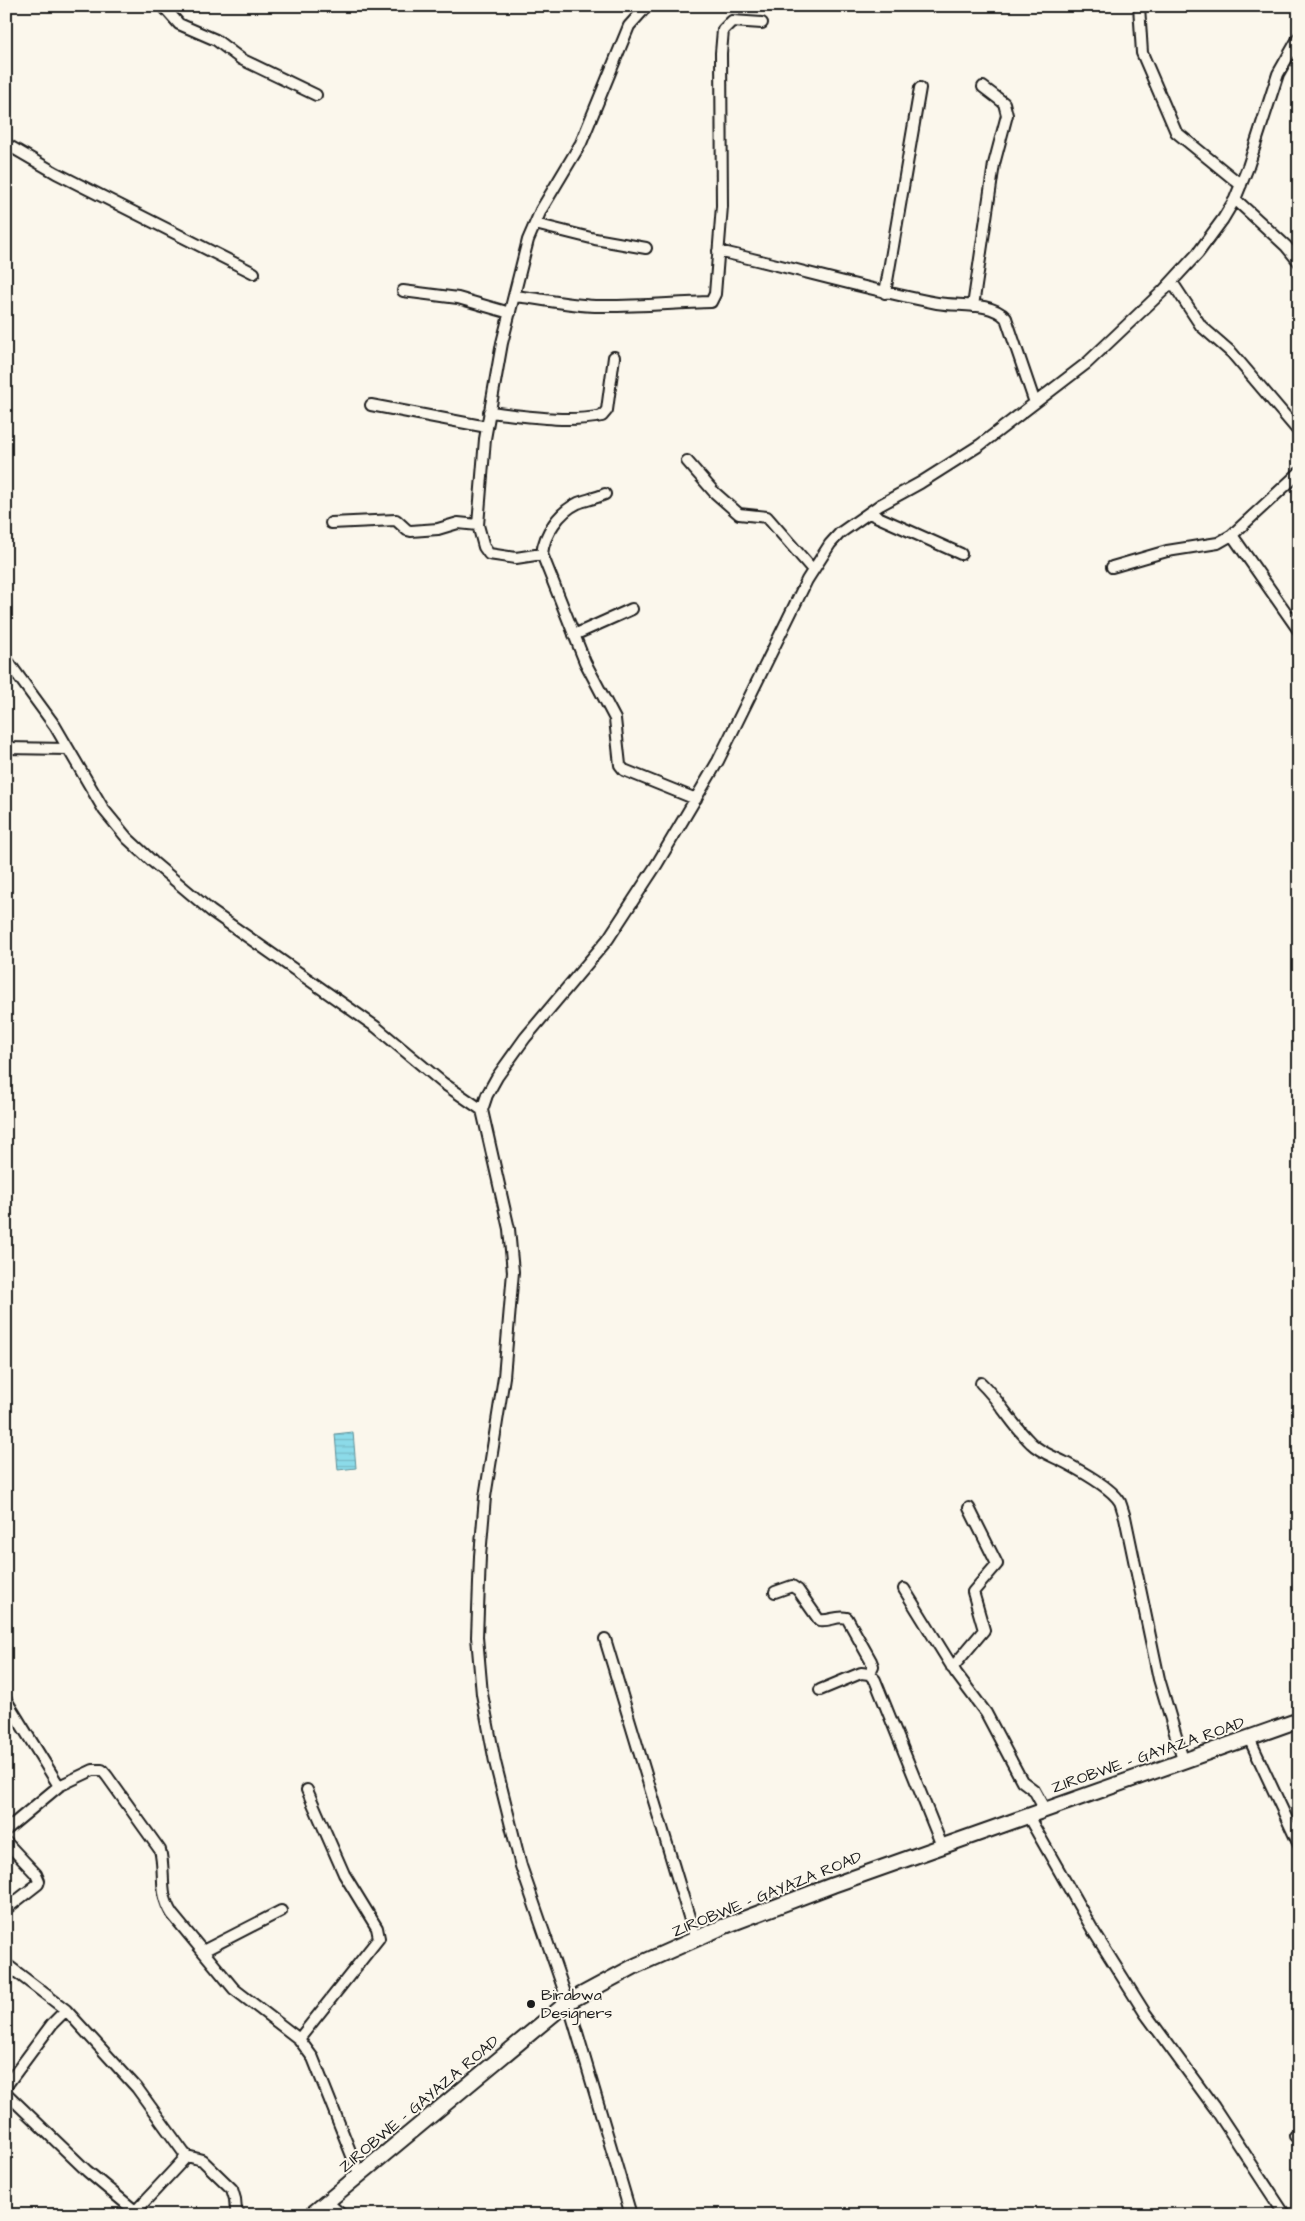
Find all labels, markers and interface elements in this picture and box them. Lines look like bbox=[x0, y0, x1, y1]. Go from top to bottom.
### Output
street label: ZIROBWE - GAYAZA ROAD bbox=[1049, 1712, 1247, 1798]
street label: ZIROBWE - GAYAZA ROAD bbox=[669, 1846, 865, 1942]
place label: Birabwa Designers bbox=[541, 1984, 612, 2025]
marker: Birabwa Designers bbox=[525, 1998, 537, 2010]
street label: ZIROBWE - GAYAZA ROAD bbox=[334, 2030, 504, 2178]

